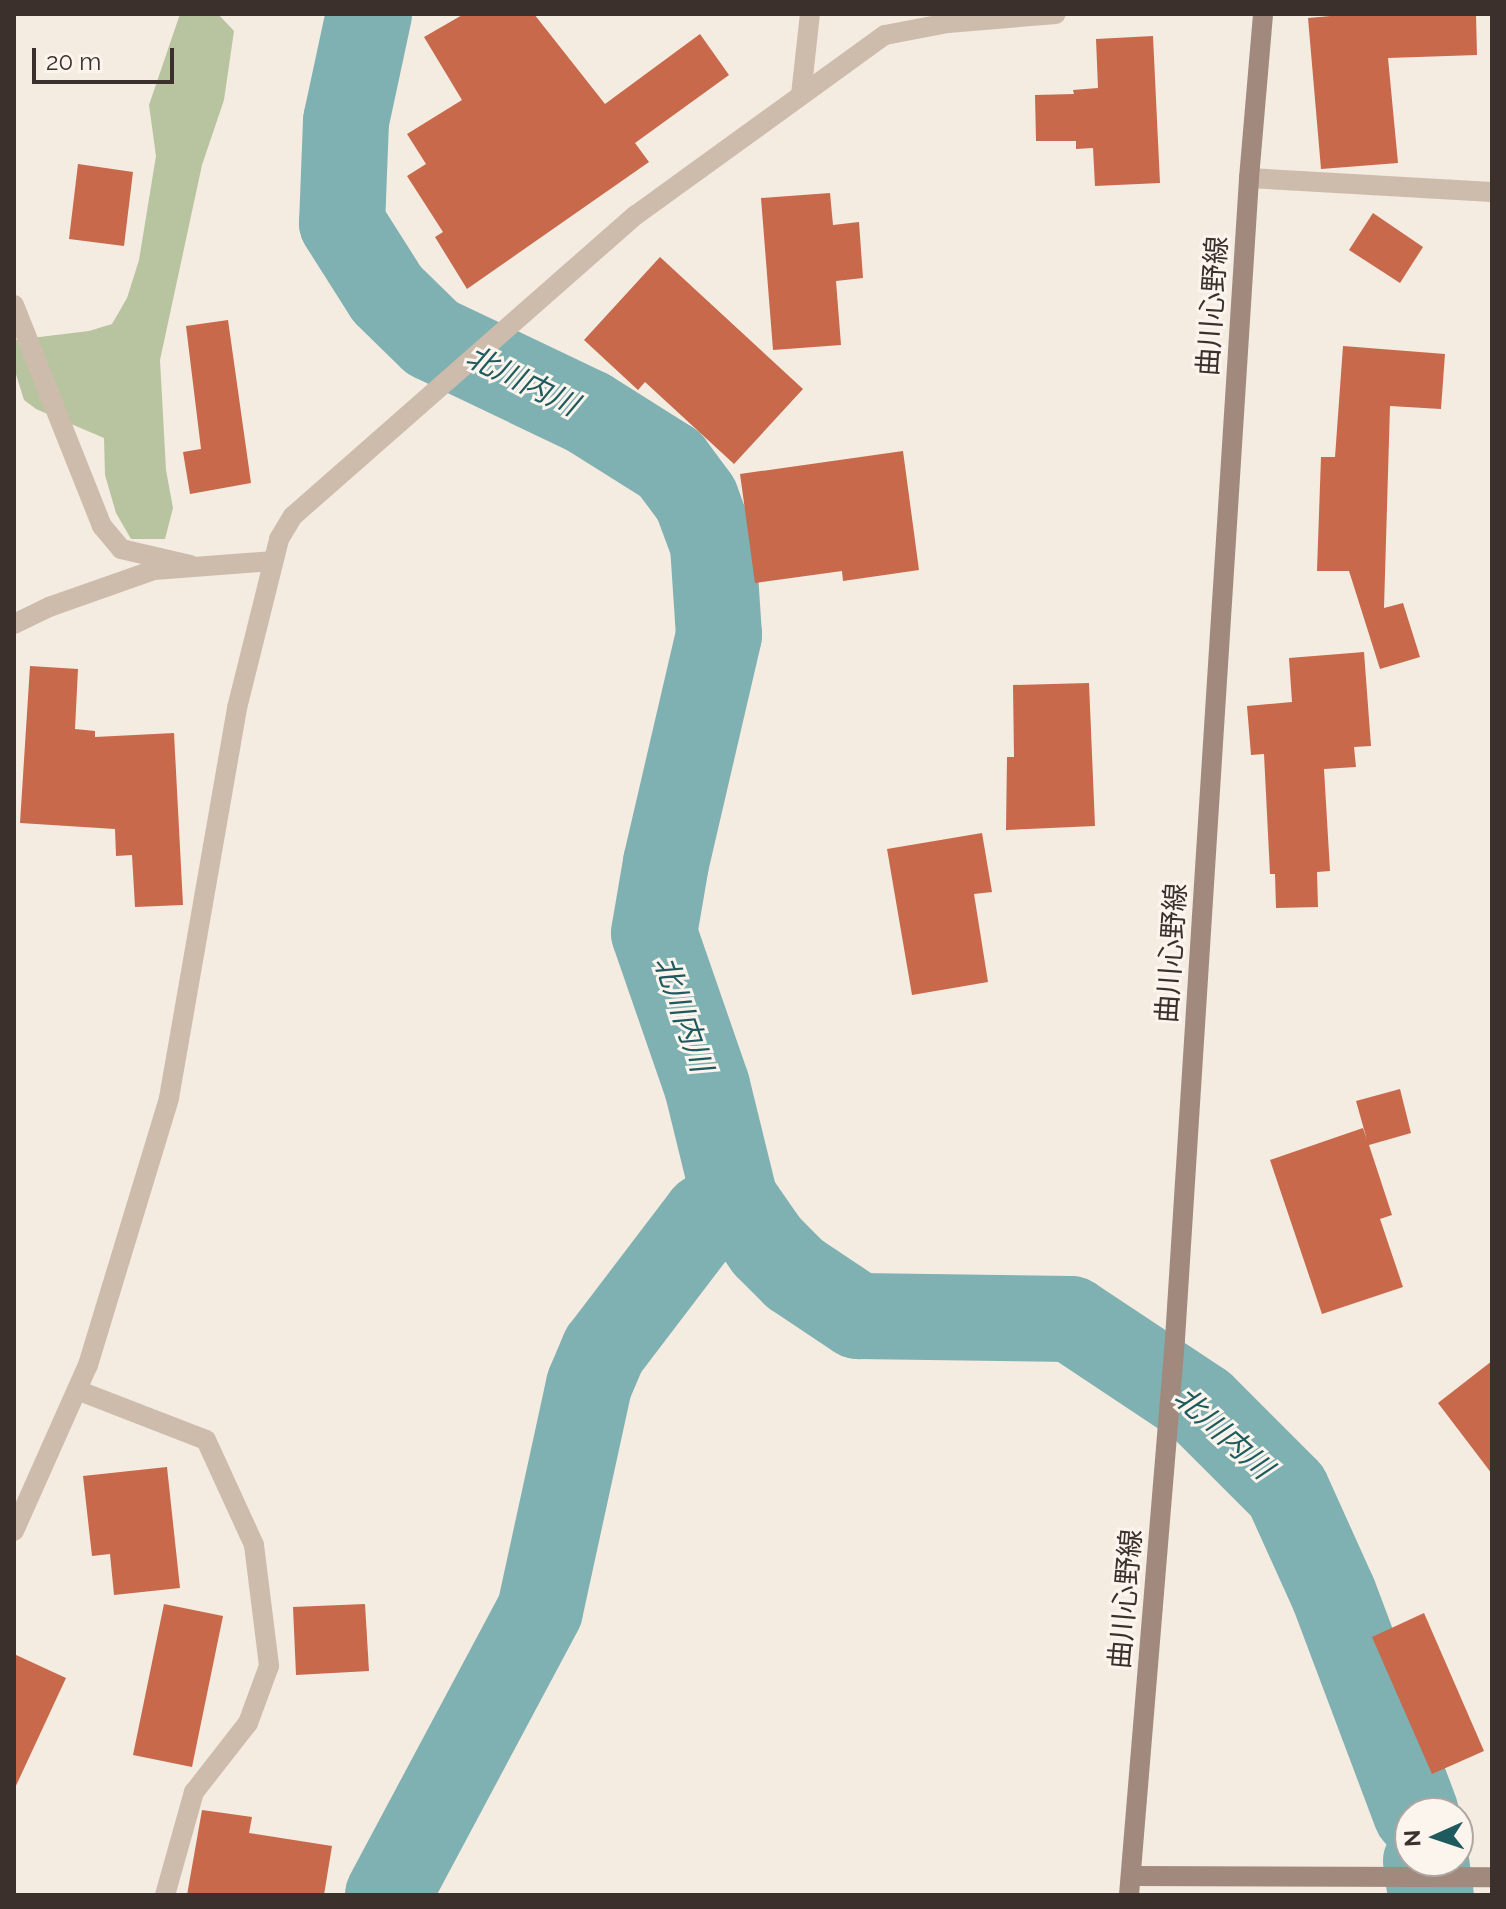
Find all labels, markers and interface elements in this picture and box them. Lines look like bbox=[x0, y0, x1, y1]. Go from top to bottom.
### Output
scale bar bbox=[36, 32, 178, 82]
text: 20 m bbox=[46, 47, 101, 76]
street label: 曲川心野線 bbox=[1191, 235, 1235, 377]
water label: 北川内川 bbox=[460, 339, 584, 423]
street label: 曲川心野線 bbox=[1150, 882, 1194, 1024]
water label: 北川内川 bbox=[646, 951, 720, 1077]
water label: 北川内川 bbox=[1166, 1379, 1280, 1487]
street label: 曲川心野線 bbox=[1103, 1528, 1149, 1670]
north arrow bbox=[1394, 1797, 1474, 1877]
text: N bbox=[1399, 1829, 1425, 1847]

